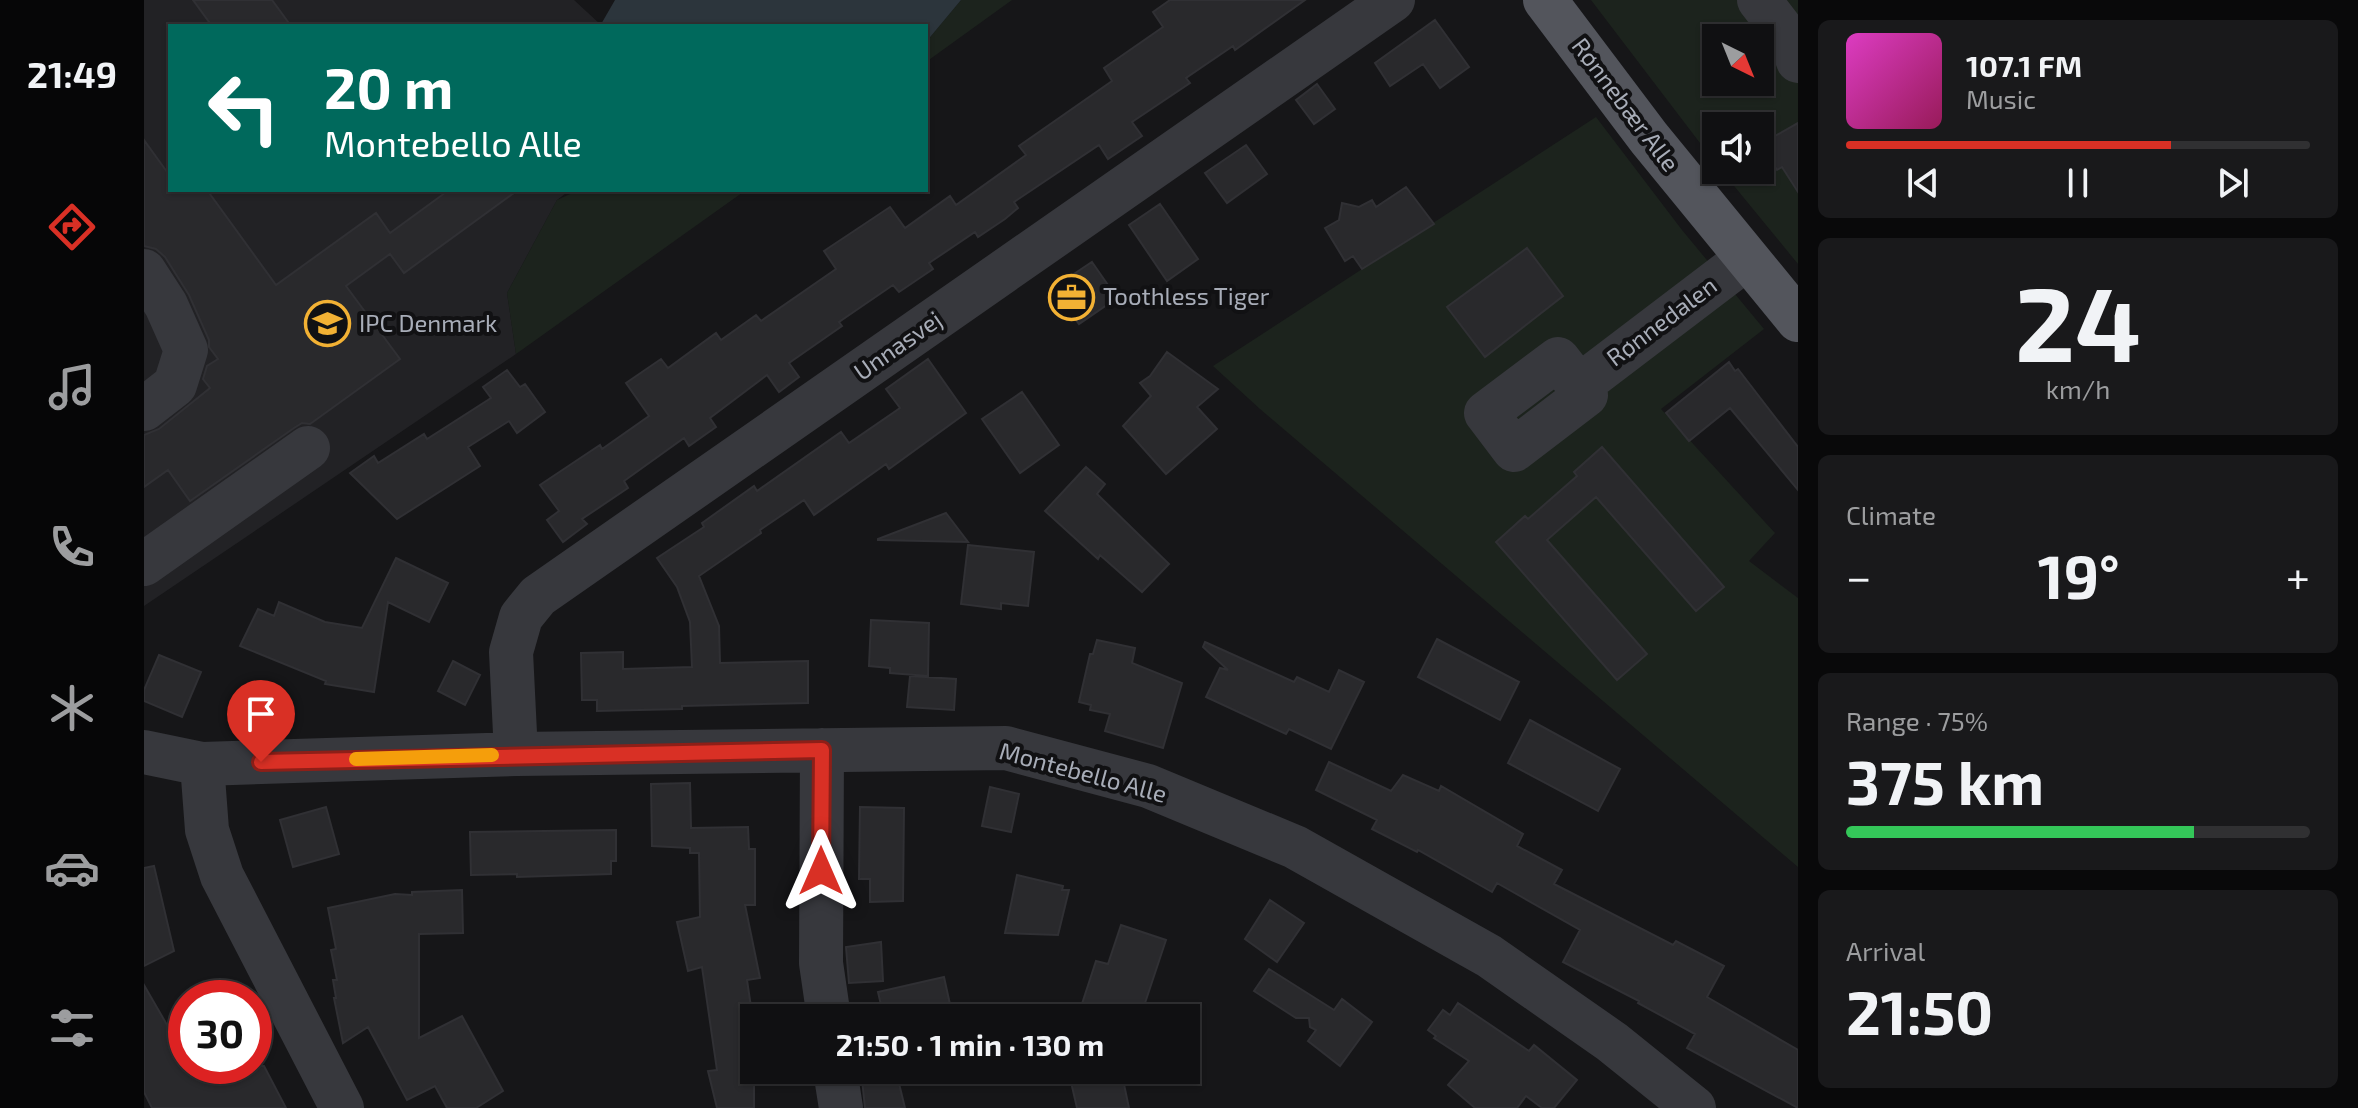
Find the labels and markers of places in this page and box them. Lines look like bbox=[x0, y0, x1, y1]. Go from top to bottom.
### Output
office icon: Toothless Tiger bbox=[1048, 273, 1096, 321]
place label: Toothless Tiger bbox=[1103, 281, 1270, 310]
school or university icon: IPC Denmark bbox=[304, 300, 352, 348]
place label: IPC Denmark bbox=[359, 308, 497, 337]
pin bbox=[227, 680, 295, 762]

